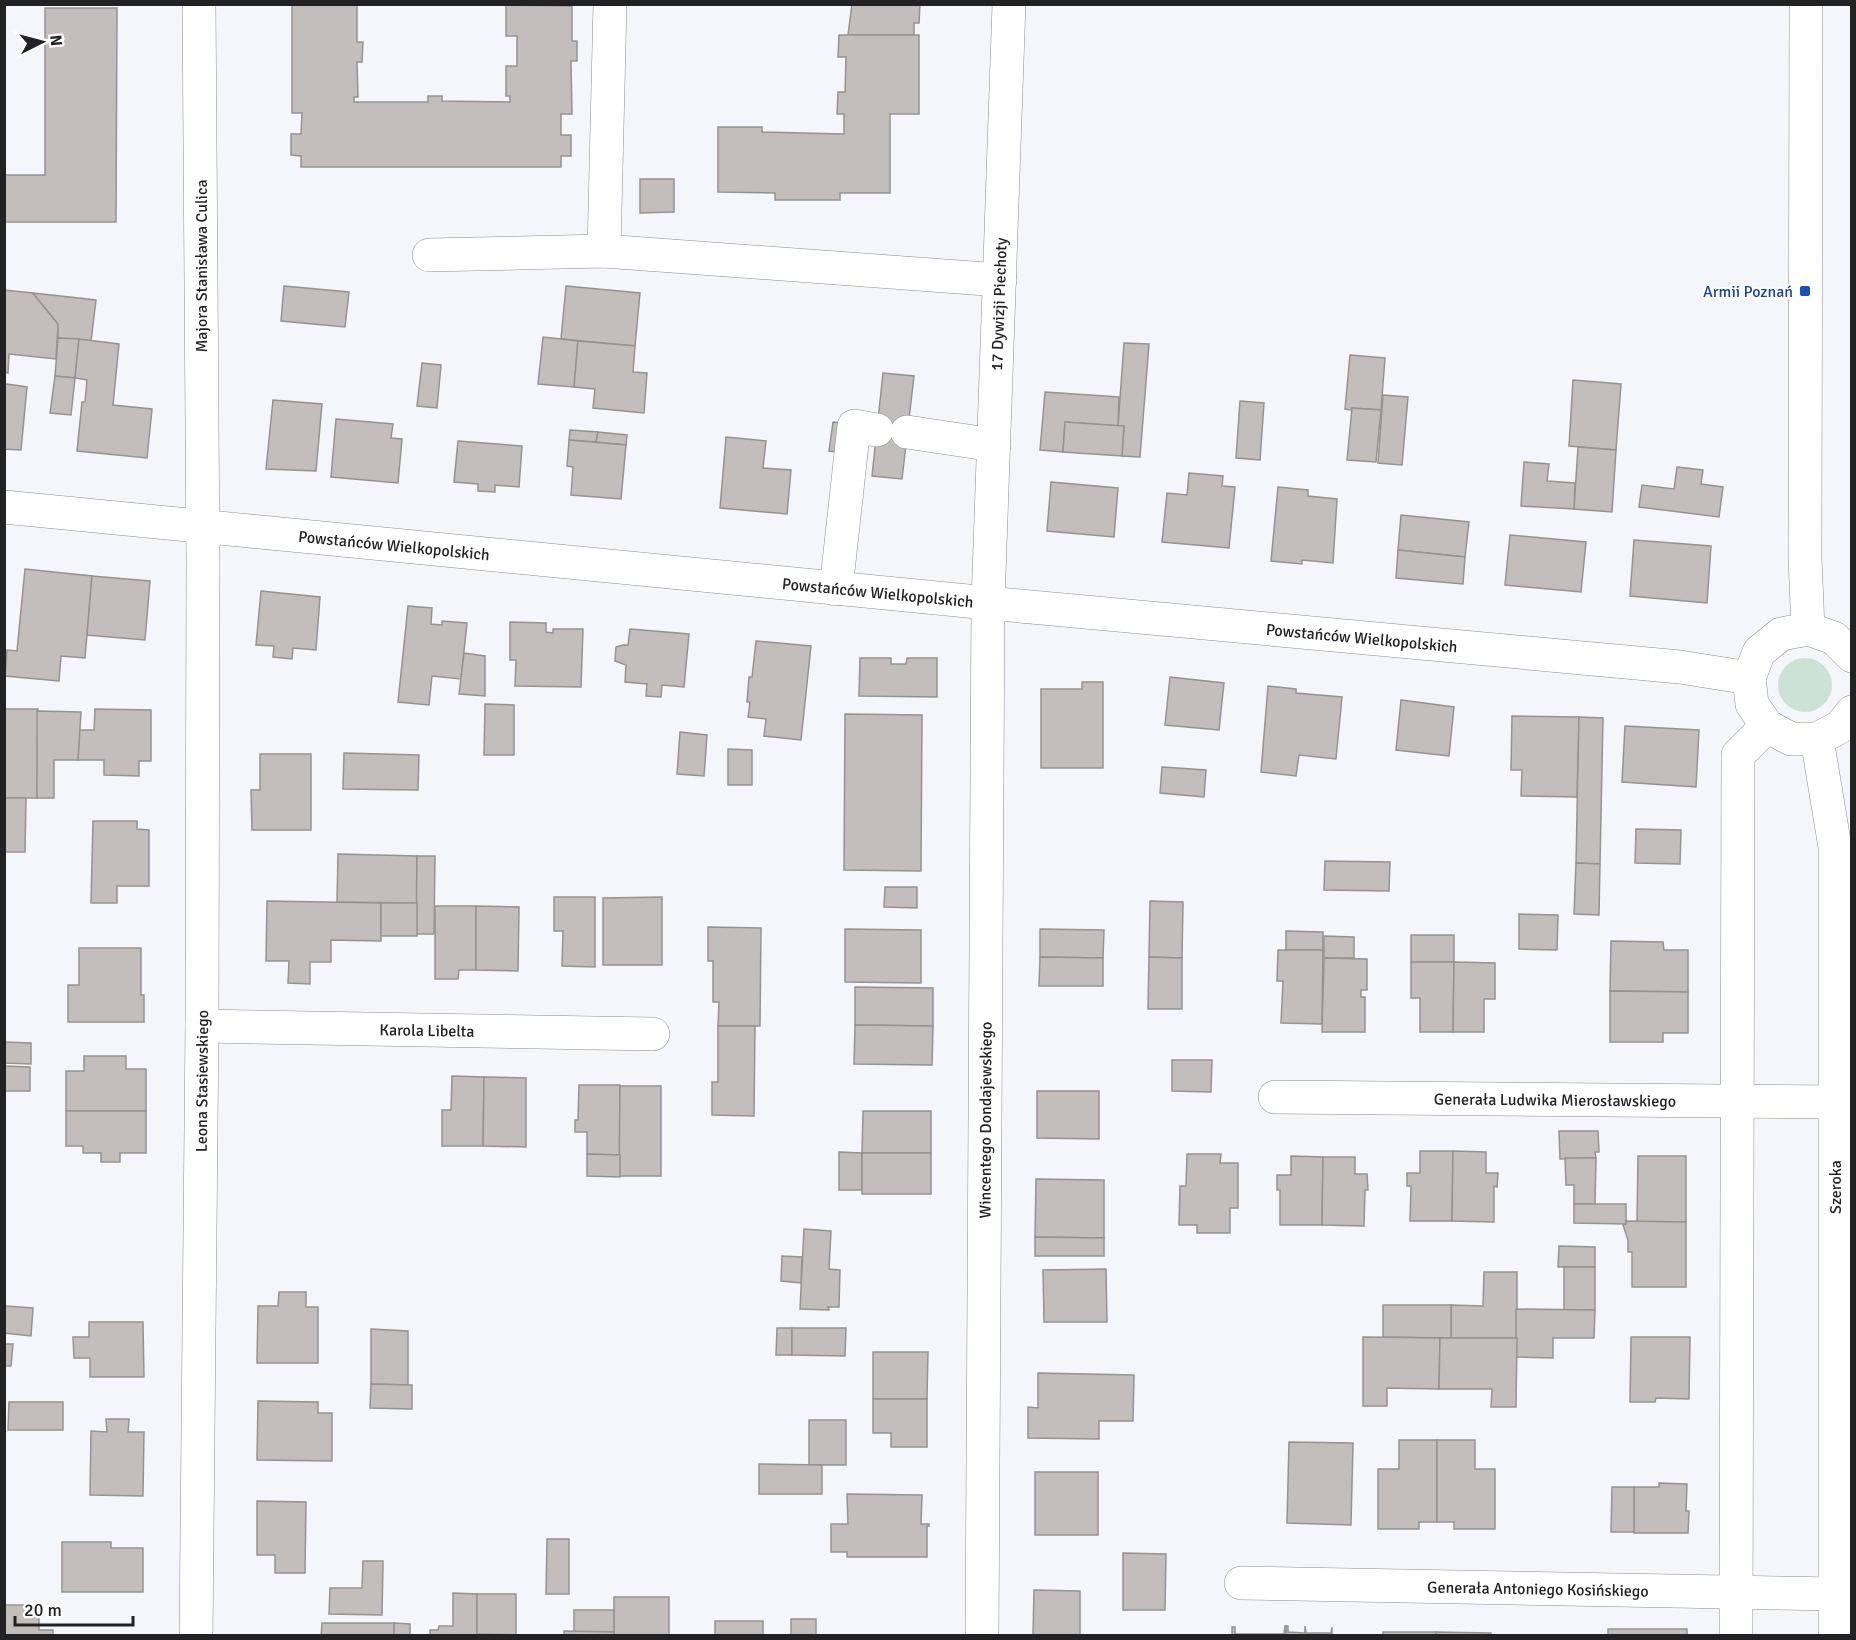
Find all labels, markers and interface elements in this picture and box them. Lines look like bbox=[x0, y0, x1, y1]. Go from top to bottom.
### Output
north arrow bbox=[12, 12, 72, 72]
text: N bbox=[45, 34, 66, 47]
street label: Majora Stanisława Culica bbox=[192, 179, 212, 353]
street label: 17 Dywizji Piechoty bbox=[987, 237, 1012, 371]
place label: Armii Poznań bbox=[1703, 282, 1793, 302]
marker: Armii Poznań bbox=[1798, 284, 1812, 298]
street label: Powstańców Wielkopolskich bbox=[297, 527, 491, 565]
street label: Powstańców Wielkopolskich bbox=[781, 574, 974, 613]
street label: Powstańców Wielkopolskich bbox=[1265, 620, 1458, 657]
street label: Leona Stasiewskiego bbox=[192, 1010, 213, 1152]
street label: Karola Libelta bbox=[379, 1020, 475, 1042]
street label: Wincentego Dondajewskiego bbox=[975, 1022, 997, 1218]
street label: Generała Ludwika Mierosławskiego bbox=[1434, 1089, 1676, 1112]
street label: Szeroka bbox=[1826, 1160, 1846, 1214]
street label: Generała Antoniego Kosińskiego bbox=[1427, 1577, 1649, 1602]
scale bar bbox=[15, 1589, 134, 1627]
text: 20 m bbox=[24, 1599, 62, 1621]

